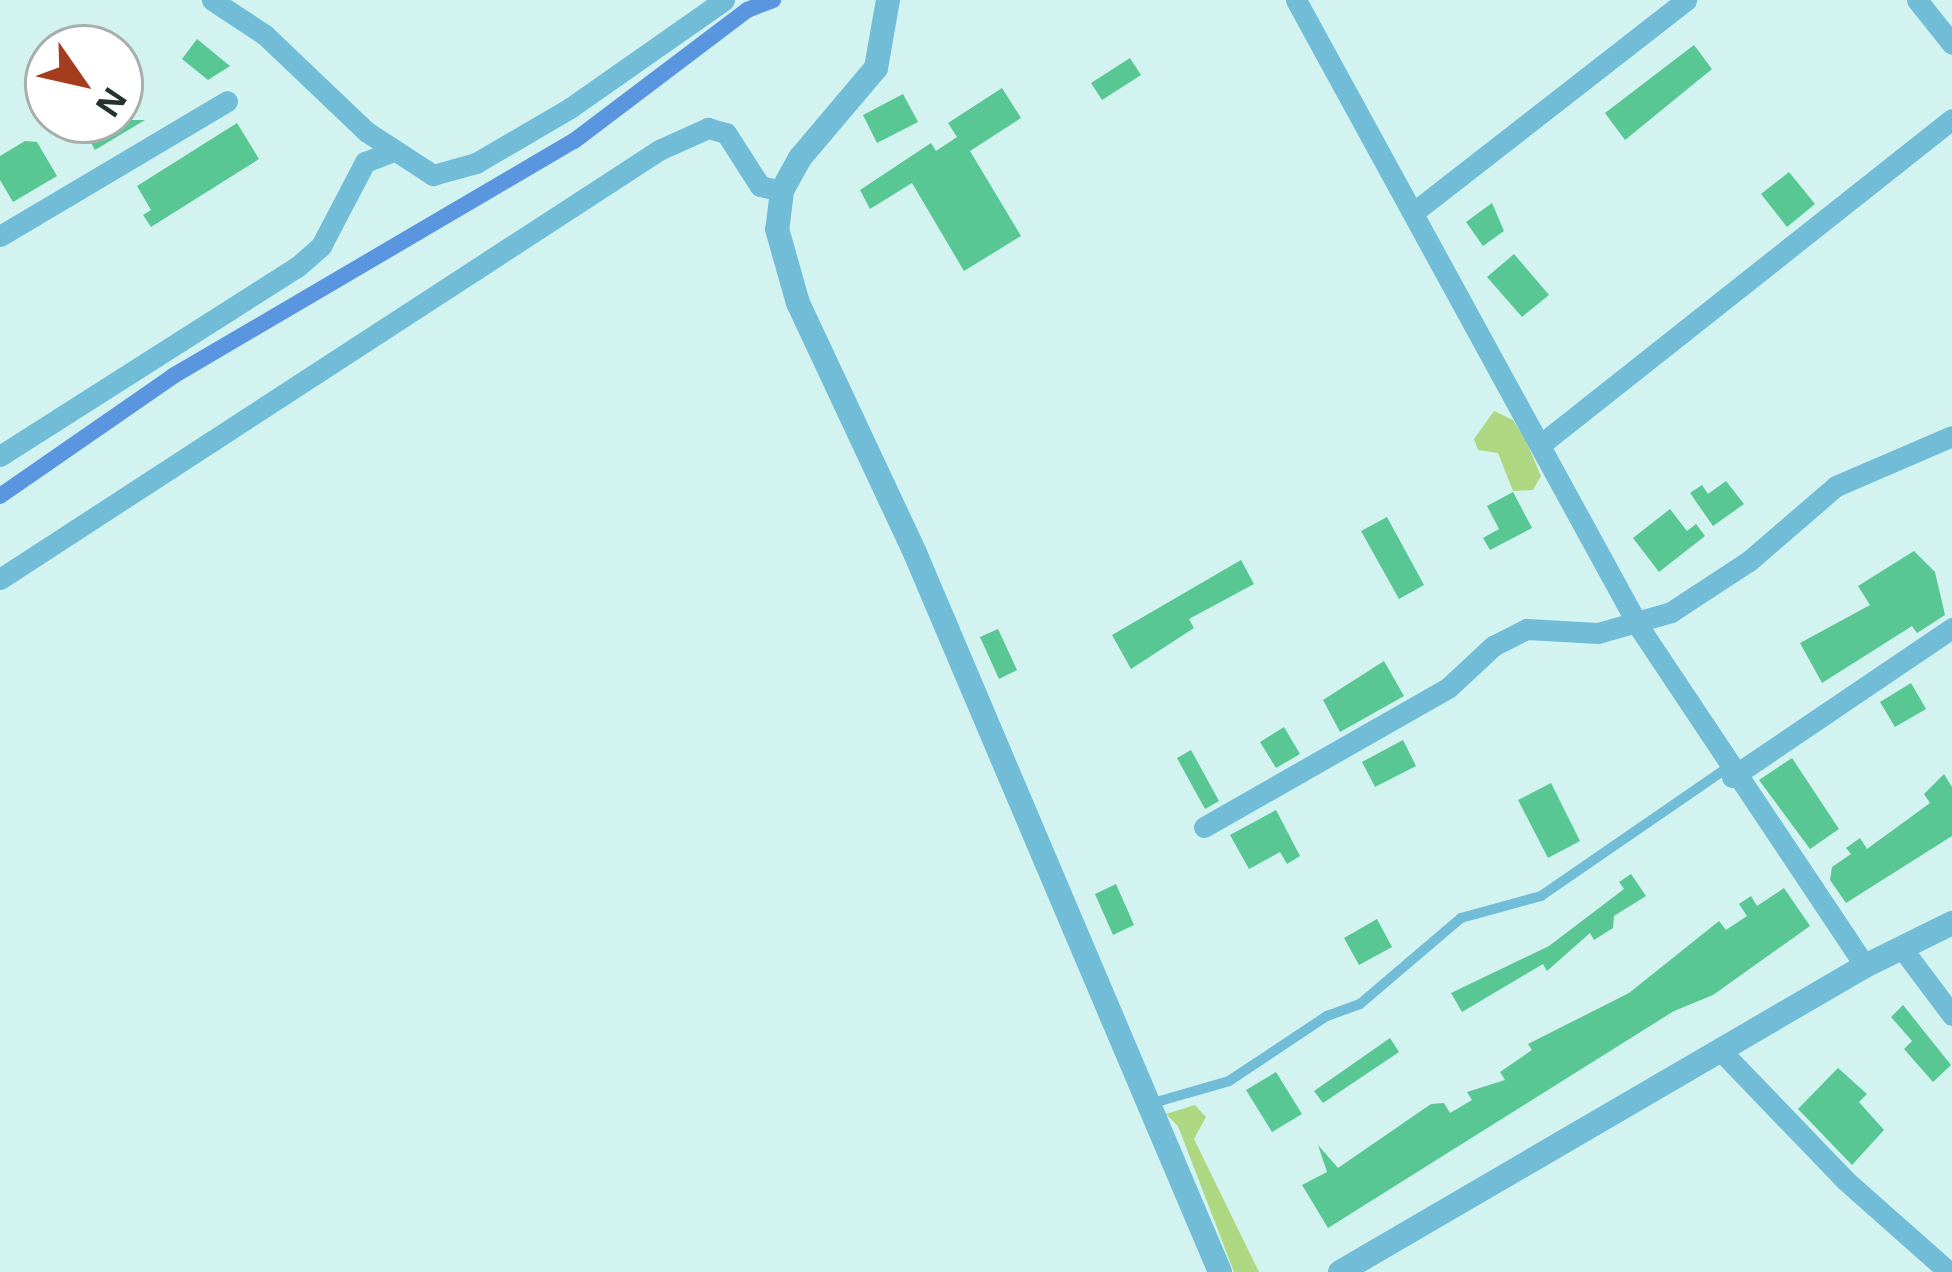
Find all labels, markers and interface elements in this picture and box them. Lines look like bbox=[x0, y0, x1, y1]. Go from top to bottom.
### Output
north arrow bbox=[24, 24, 144, 144]
text: N bbox=[86, 79, 138, 126]

